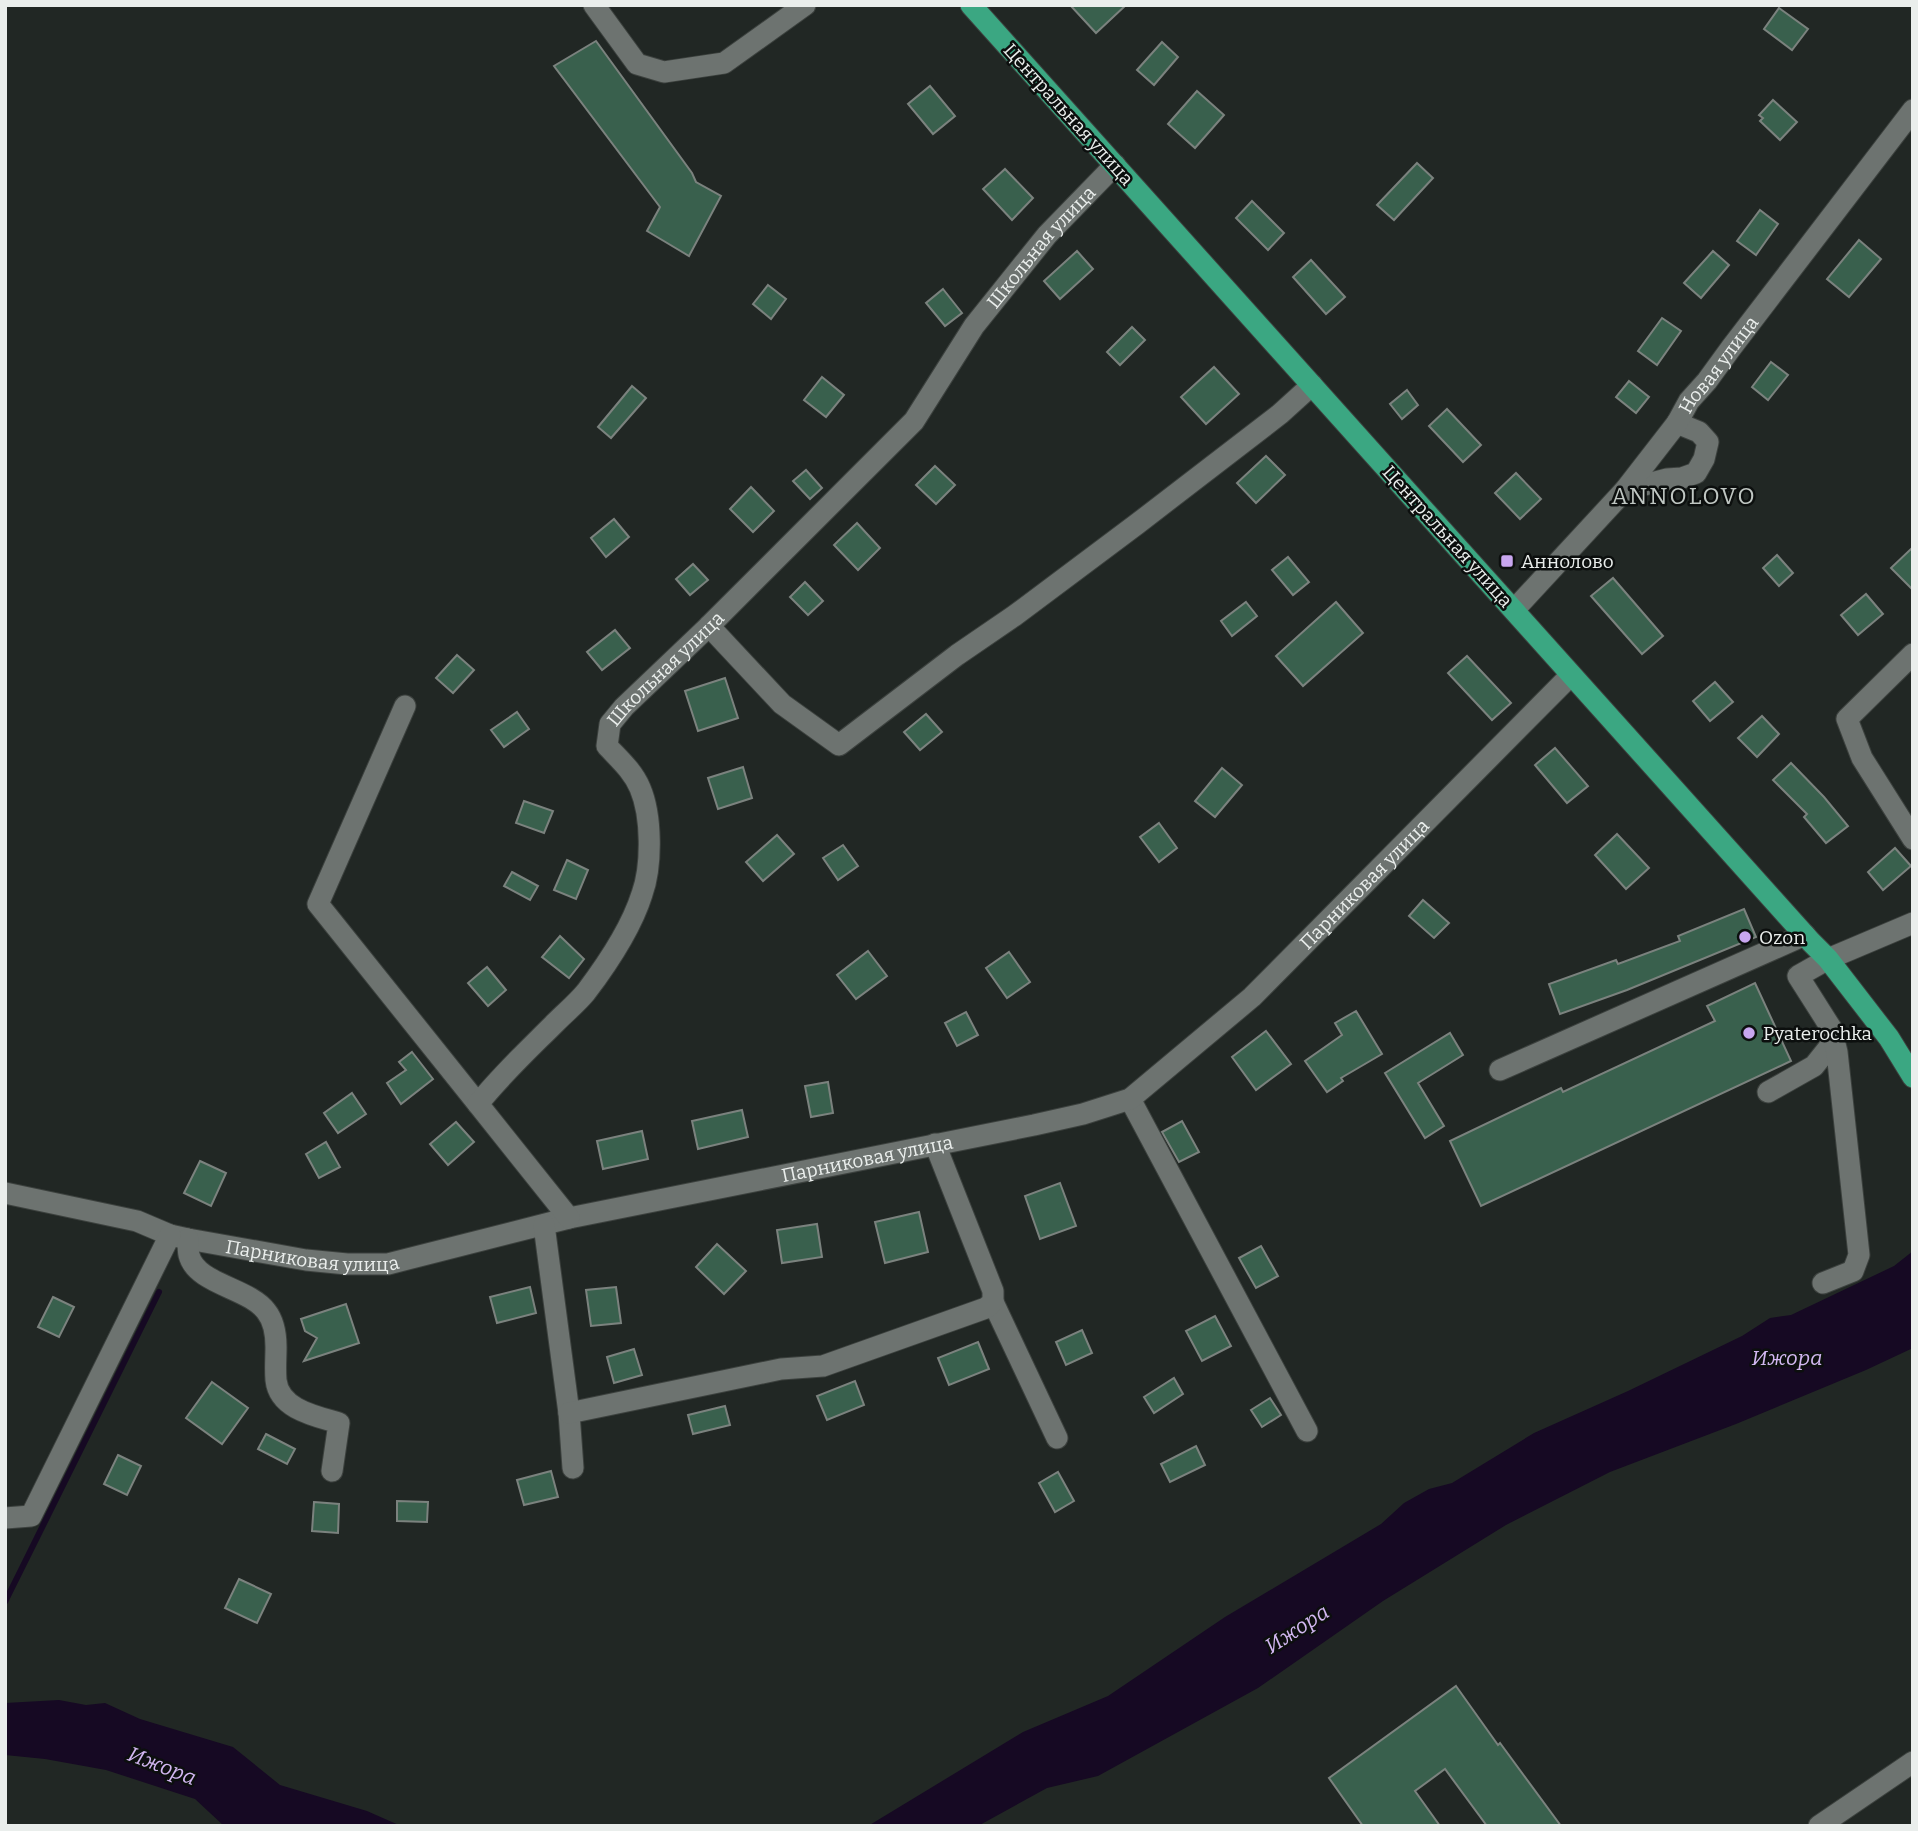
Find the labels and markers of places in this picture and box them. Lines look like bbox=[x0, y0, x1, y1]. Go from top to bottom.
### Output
place label: Аннолово bbox=[1521, 550, 1614, 573]
marker: Аннолово bbox=[1499, 553, 1515, 569]
place label: Ozon bbox=[1759, 926, 1805, 949]
marker: Ozon bbox=[1737, 929, 1753, 945]
place label: Pyaterochka bbox=[1763, 1022, 1873, 1045]
marker: Pyaterochka bbox=[1741, 1025, 1757, 1041]

